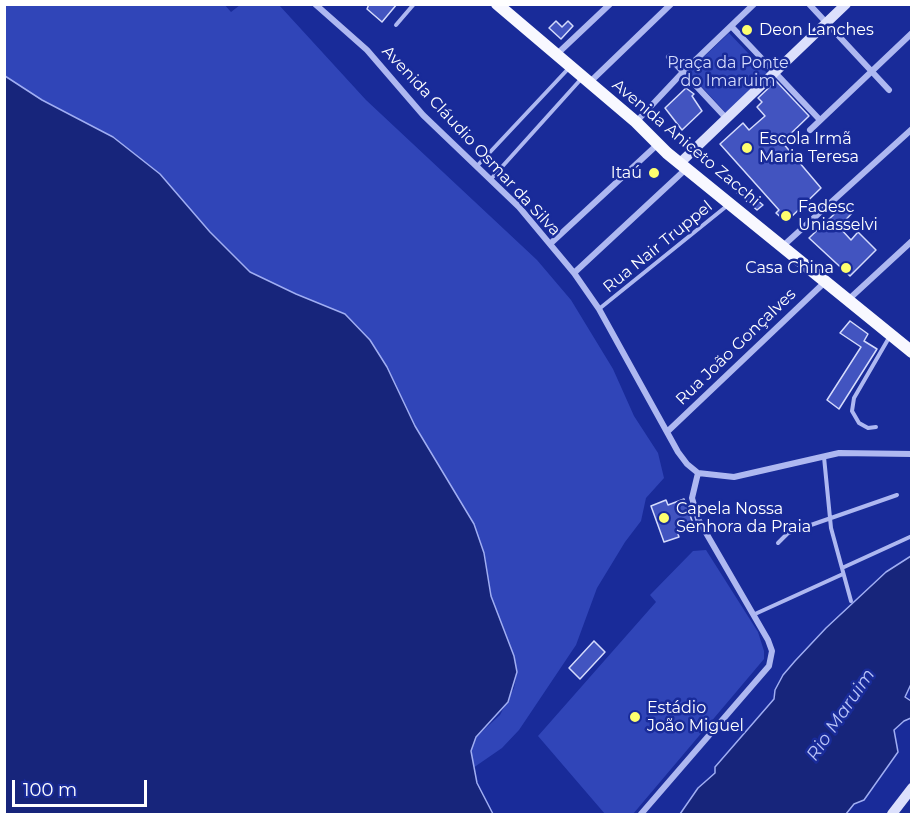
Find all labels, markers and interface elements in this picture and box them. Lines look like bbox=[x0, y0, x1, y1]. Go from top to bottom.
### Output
place label: Deon Lanches bbox=[759, 20, 874, 40]
marker: Deon Lanches bbox=[740, 23, 754, 37]
street label: Avenida Cláudio Osmar da Silva bbox=[378, 42, 564, 240]
park label: Praça da Ponte do Imaruim bbox=[667, 53, 789, 91]
street label: Avenida Aniceto Zacchi bbox=[608, 76, 764, 210]
place label: Escola Irmã Maria Teresa bbox=[759, 129, 859, 167]
marker: Escola Irmã Maria Teresa bbox=[740, 141, 754, 155]
place label: Itaú bbox=[611, 163, 642, 183]
marker: Itaú bbox=[647, 166, 661, 180]
street label: Rua Nair Truppel bbox=[599, 197, 717, 297]
place label: Fadesc Uniasselvi bbox=[798, 197, 878, 235]
marker: Fadesc Uniasselvi bbox=[779, 209, 793, 223]
place label: Casa China bbox=[745, 258, 834, 278]
marker: Casa China bbox=[839, 261, 853, 275]
street label: Rua João Gonçalves bbox=[672, 285, 800, 409]
place label: Capela Nossa Senhora da Praia bbox=[676, 499, 811, 537]
marker: Capela Nossa Senhora da Praia bbox=[657, 511, 671, 525]
water label: Rio Maruim bbox=[802, 665, 880, 765]
place label: Estádio João Miguel bbox=[647, 698, 744, 736]
marker: Estádio João Miguel bbox=[628, 710, 642, 724]
scale bar bbox=[15, 768, 150, 806]
text: 100 m bbox=[23, 779, 77, 801]

